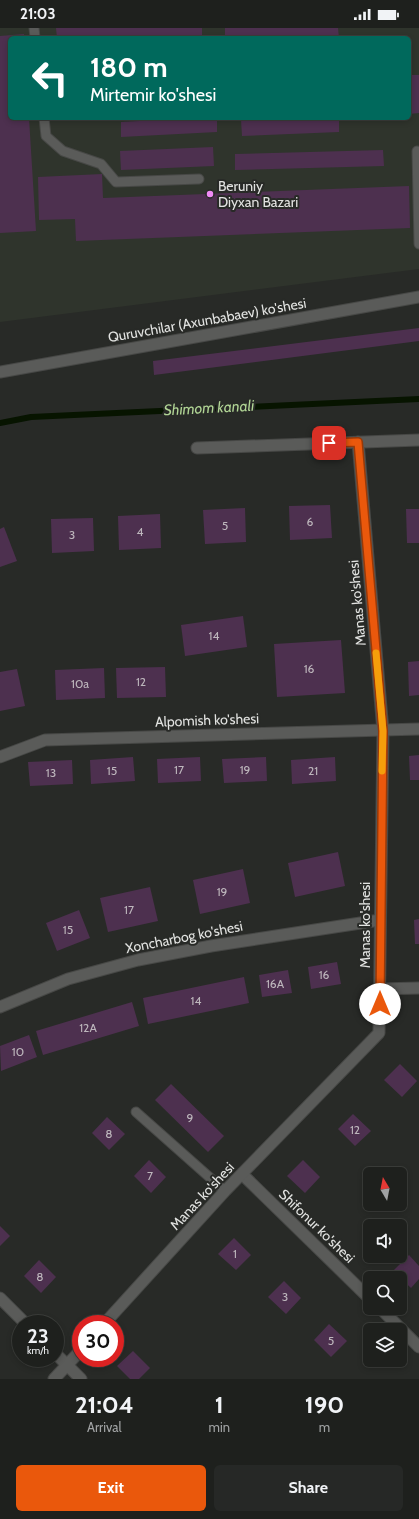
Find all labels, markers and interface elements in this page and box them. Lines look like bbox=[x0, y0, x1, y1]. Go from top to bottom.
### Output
text: 21:03 bbox=[20, 5, 55, 23]
text: 180 m bbox=[90, 50, 168, 84]
icon: left bbox=[24, 52, 76, 104]
text: Mirtemir ko'shesi bbox=[90, 84, 216, 106]
place label: Beruniy Diyxan Bazari bbox=[218, 177, 298, 211]
marker: Beruniy Diyxan Bazari bbox=[205, 189, 215, 199]
street label: Quruvchilar (Axunbabaev) ko'shesi bbox=[106, 294, 308, 346]
water label: Shimom kanali bbox=[163, 397, 256, 419]
pin bbox=[312, 426, 346, 460]
icon: arrive bbox=[318, 432, 340, 454]
house number: 6 bbox=[307, 514, 314, 529]
house number: 5 bbox=[222, 518, 228, 533]
house number: 4 bbox=[137, 524, 144, 539]
house number: 3 bbox=[69, 527, 75, 542]
street label: Manas ko'shesi bbox=[344, 559, 370, 647]
house number: 14 bbox=[209, 628, 219, 643]
house number: 16 bbox=[304, 661, 315, 676]
house number: 12 bbox=[136, 674, 146, 689]
house number: 10a bbox=[71, 676, 89, 691]
street label: Alpomish ko'shesi bbox=[155, 709, 259, 731]
house number: 17 bbox=[174, 762, 184, 777]
house number: 19 bbox=[240, 762, 251, 777]
house number: 15 bbox=[107, 763, 117, 778]
house number: 21 bbox=[308, 763, 318, 778]
house number: 13 bbox=[46, 765, 56, 780]
street label: Manas ko'shesi bbox=[356, 882, 374, 968]
house number: 19 bbox=[217, 884, 228, 899]
house number: 17 bbox=[124, 902, 134, 917]
street label: Xoncharbog ko'shesi bbox=[124, 917, 244, 957]
house number: 15 bbox=[63, 922, 73, 937]
house number: 16 bbox=[319, 967, 330, 982]
house number: 16A bbox=[266, 976, 285, 991]
position arrow bbox=[359, 983, 401, 1025]
house number: 14 bbox=[191, 993, 201, 1008]
house number: 12A bbox=[79, 1020, 97, 1035]
house number: 10 bbox=[12, 1044, 24, 1059]
house number: 9 bbox=[187, 1110, 194, 1125]
house number: 12 bbox=[350, 1122, 360, 1137]
house number: 8 bbox=[105, 1126, 113, 1141]
street label: Manas ko'shesi bbox=[166, 1158, 238, 1234]
north arrow bbox=[363, 1167, 407, 1211]
map controls bbox=[363, 1167, 407, 1367]
house number: 7 bbox=[147, 1168, 153, 1183]
street label: Shifonur ko'shesi bbox=[275, 1185, 359, 1267]
button: sound bbox=[363, 1219, 407, 1263]
house number: 1 bbox=[233, 1246, 237, 1261]
house number: 8 bbox=[36, 1269, 44, 1284]
button: search bbox=[363, 1271, 407, 1315]
house number: 3 bbox=[282, 1289, 288, 1304]
speed limit sign: 30 bbox=[72, 1315, 124, 1367]
button: layers bbox=[363, 1323, 407, 1367]
text: 23 bbox=[27, 1324, 49, 1348]
house number: 5 bbox=[328, 1333, 334, 1348]
text: km/h bbox=[27, 1344, 49, 1357]
text: 21:04 bbox=[75, 1390, 134, 1419]
text: 1 bbox=[215, 1390, 224, 1419]
text: 190 bbox=[305, 1390, 344, 1419]
text: Arrival bbox=[87, 1419, 122, 1435]
text: min bbox=[208, 1419, 230, 1435]
text: m bbox=[319, 1419, 330, 1435]
button: Exit bbox=[16, 1465, 206, 1511]
button: Share bbox=[214, 1465, 403, 1511]

